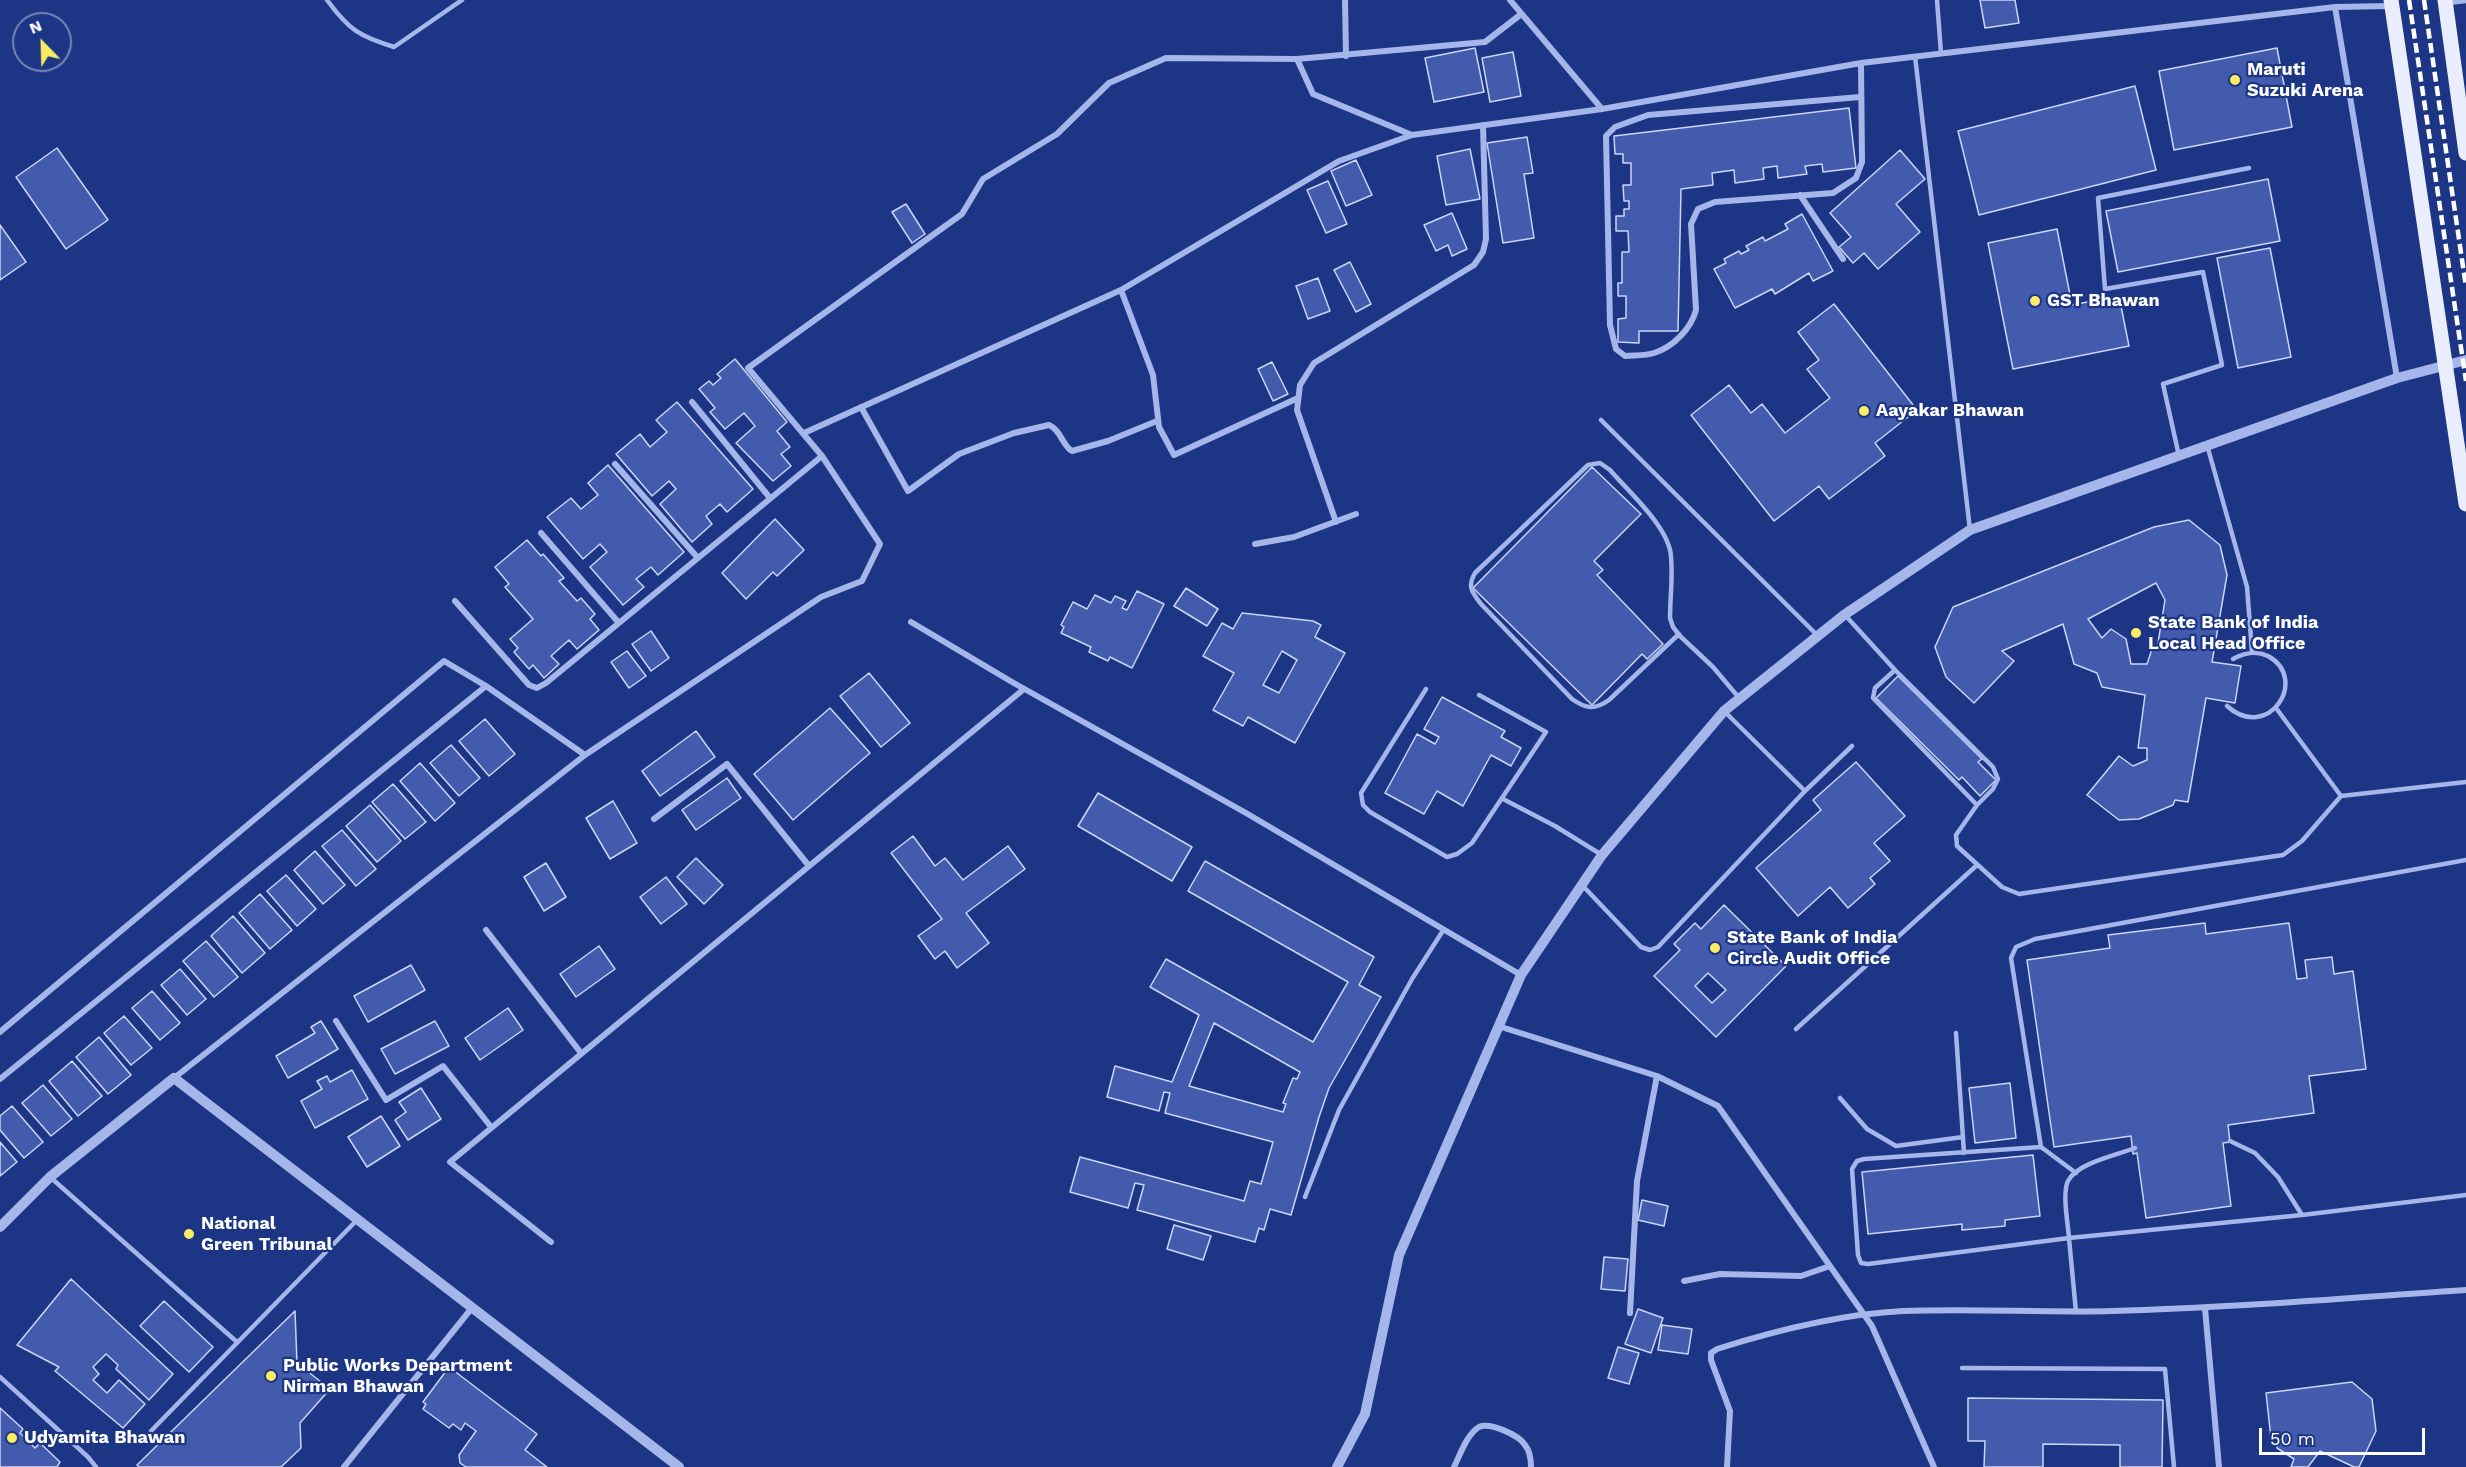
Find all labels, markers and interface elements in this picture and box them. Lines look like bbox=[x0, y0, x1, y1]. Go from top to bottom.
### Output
north arrow bbox=[12, 12, 72, 72]
text: N bbox=[26, 16, 45, 38]
place label: Maruti Suzuki Arena bbox=[2247, 59, 2364, 101]
marker: Maruti Suzuki Arena bbox=[2228, 73, 2242, 87]
place label: GST Bhawan bbox=[2047, 290, 2160, 312]
marker: GST Bhawan bbox=[2028, 294, 2042, 308]
place label: Aayakar Bhawan bbox=[1876, 400, 2024, 422]
marker: Aayakar Bhawan bbox=[1857, 404, 1871, 418]
place label: State Bank of India Local Head Office bbox=[2148, 612, 2318, 654]
marker: State Bank of India Local Head Office bbox=[2129, 626, 2143, 640]
place label: State Bank of India Circle Audit Office bbox=[1727, 927, 1897, 970]
marker: State Bank of India Circle Audit Office bbox=[1708, 941, 1722, 955]
place label: National Green Tribunal bbox=[201, 1213, 332, 1256]
marker: National Green Tribunal bbox=[182, 1227, 196, 1241]
place label: Public Works Department Nirman Bhawan bbox=[283, 1355, 512, 1398]
marker: Public Works Department Nirman Bhawan bbox=[264, 1369, 278, 1383]
scale bar bbox=[2262, 1416, 2428, 1454]
place label: Udyamita Bhawan bbox=[24, 1427, 185, 1449]
text: 50 m bbox=[2270, 1428, 2315, 1449]
marker: Udyamita Bhawan bbox=[5, 1431, 19, 1445]

